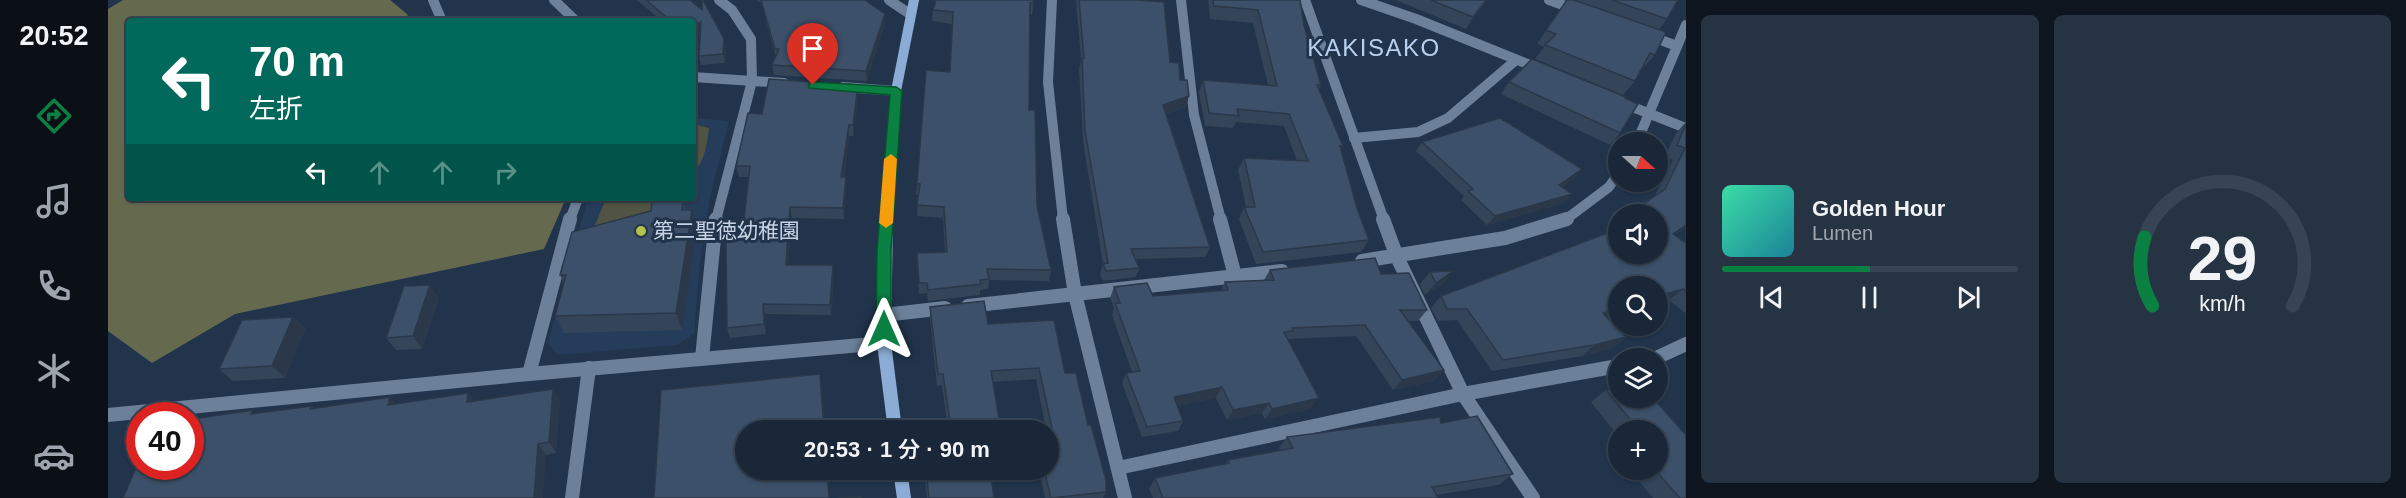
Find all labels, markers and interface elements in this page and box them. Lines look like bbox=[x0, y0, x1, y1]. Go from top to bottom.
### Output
text: 20:52 bbox=[19, 21, 89, 51]
pin bbox=[787, 23, 838, 85]
icon: arrive bbox=[796, 32, 829, 65]
district label: KAKISAKO bbox=[1307, 34, 1441, 61]
text: 70 m bbox=[249, 38, 345, 85]
icon: left bbox=[150, 42, 228, 120]
text: 左折 bbox=[249, 94, 303, 124]
icon: directions bbox=[33, 95, 75, 137]
north arrow bbox=[1608, 132, 1668, 192]
map controls bbox=[1608, 132, 1668, 480]
icon: left bbox=[300, 156, 333, 189]
icon: ahead bbox=[363, 156, 396, 189]
icon: ahead bbox=[426, 156, 459, 189]
icon: right bbox=[489, 156, 522, 189]
icon: music bbox=[33, 180, 75, 222]
text: Golden Hour bbox=[1812, 196, 1945, 221]
button: sound bbox=[1608, 204, 1668, 264]
place label: 第二聖徳幼稚園 bbox=[653, 219, 800, 242]
text: Lumen bbox=[1812, 222, 1873, 244]
marker: 第二聖徳幼稚園 bbox=[634, 224, 648, 238]
text: 29 bbox=[2188, 224, 2257, 293]
icon: phone bbox=[33, 265, 75, 307]
button: search bbox=[1608, 276, 1668, 336]
icon: previous bbox=[1755, 281, 1788, 314]
icon: pause bbox=[1853, 281, 1886, 314]
icon: next bbox=[1952, 281, 1985, 314]
text: km/h bbox=[2199, 292, 2245, 316]
position arrow bbox=[852, 297, 916, 361]
button: layers bbox=[1608, 348, 1668, 408]
icon: climate bbox=[33, 350, 75, 392]
speed limit sign: 40 bbox=[126, 402, 204, 480]
button: + bbox=[1608, 420, 1668, 480]
icon: car bbox=[33, 435, 75, 477]
text: 20:53 · 1 分 · 90 m bbox=[804, 437, 990, 462]

